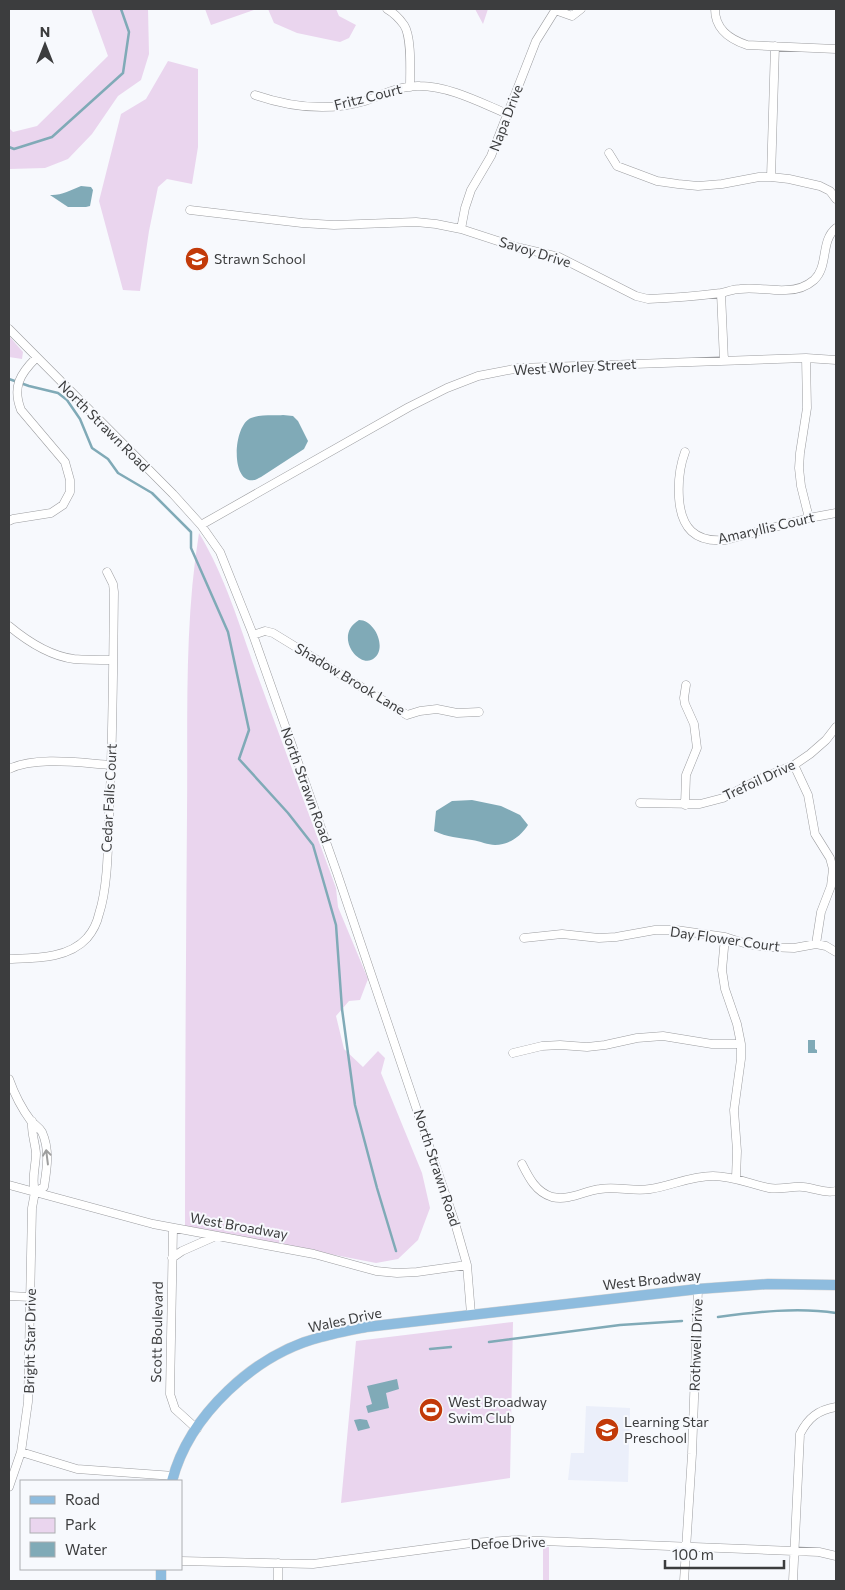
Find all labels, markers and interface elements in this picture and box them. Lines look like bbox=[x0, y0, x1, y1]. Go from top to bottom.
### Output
north arrow bbox=[20, 20, 70, 70]
text: N bbox=[40, 23, 50, 40]
street label: Fritz Court bbox=[332, 80, 404, 113]
street label: Napa Drive bbox=[485, 82, 526, 154]
street label: Savoy Drive bbox=[497, 233, 573, 270]
school or university icon: Strawn School bbox=[184, 246, 210, 272]
place label: Strawn School bbox=[214, 250, 306, 267]
street label: West Worley Street bbox=[513, 355, 637, 378]
street label: North Strawn Road bbox=[55, 377, 153, 475]
street label: Amaryllis Court bbox=[716, 508, 816, 547]
street label: Shadow Brook Lane bbox=[292, 639, 409, 718]
street label: North Strawn Road bbox=[278, 725, 335, 845]
street label: Cedar Falls Court bbox=[97, 743, 120, 853]
street label: Trefoil Drive bbox=[720, 755, 798, 804]
street label: Day Flower Court bbox=[669, 922, 781, 955]
street label: North Strawn Road bbox=[411, 1107, 464, 1228]
one-way arrow bbox=[42, 1149, 52, 1165]
street label: West Broadway bbox=[189, 1209, 289, 1242]
street label: West Broadway bbox=[602, 1266, 702, 1293]
street label: Scott Boulevard bbox=[147, 1281, 166, 1383]
street label: Bright Star Drive bbox=[20, 1288, 39, 1394]
street label: Rothwell Drive bbox=[685, 1298, 706, 1392]
street label: Wales Drive bbox=[307, 1303, 383, 1336]
place label: West Broadway Swim Club bbox=[448, 1393, 547, 1426]
sports icon: West Broadway Swim Club bbox=[418, 1397, 444, 1423]
place label: Learning Star Preschool bbox=[624, 1413, 709, 1446]
school or university icon: Learning Star Preschool bbox=[594, 1417, 620, 1443]
legend bbox=[20, 1480, 182, 1570]
text: Road bbox=[65, 1490, 100, 1508]
text: Park bbox=[65, 1515, 96, 1533]
street label: Defoe Drive bbox=[470, 1533, 546, 1552]
scale bar bbox=[665, 1538, 784, 1570]
text: Water bbox=[65, 1540, 107, 1558]
text: 100 m bbox=[672, 1545, 714, 1563]

